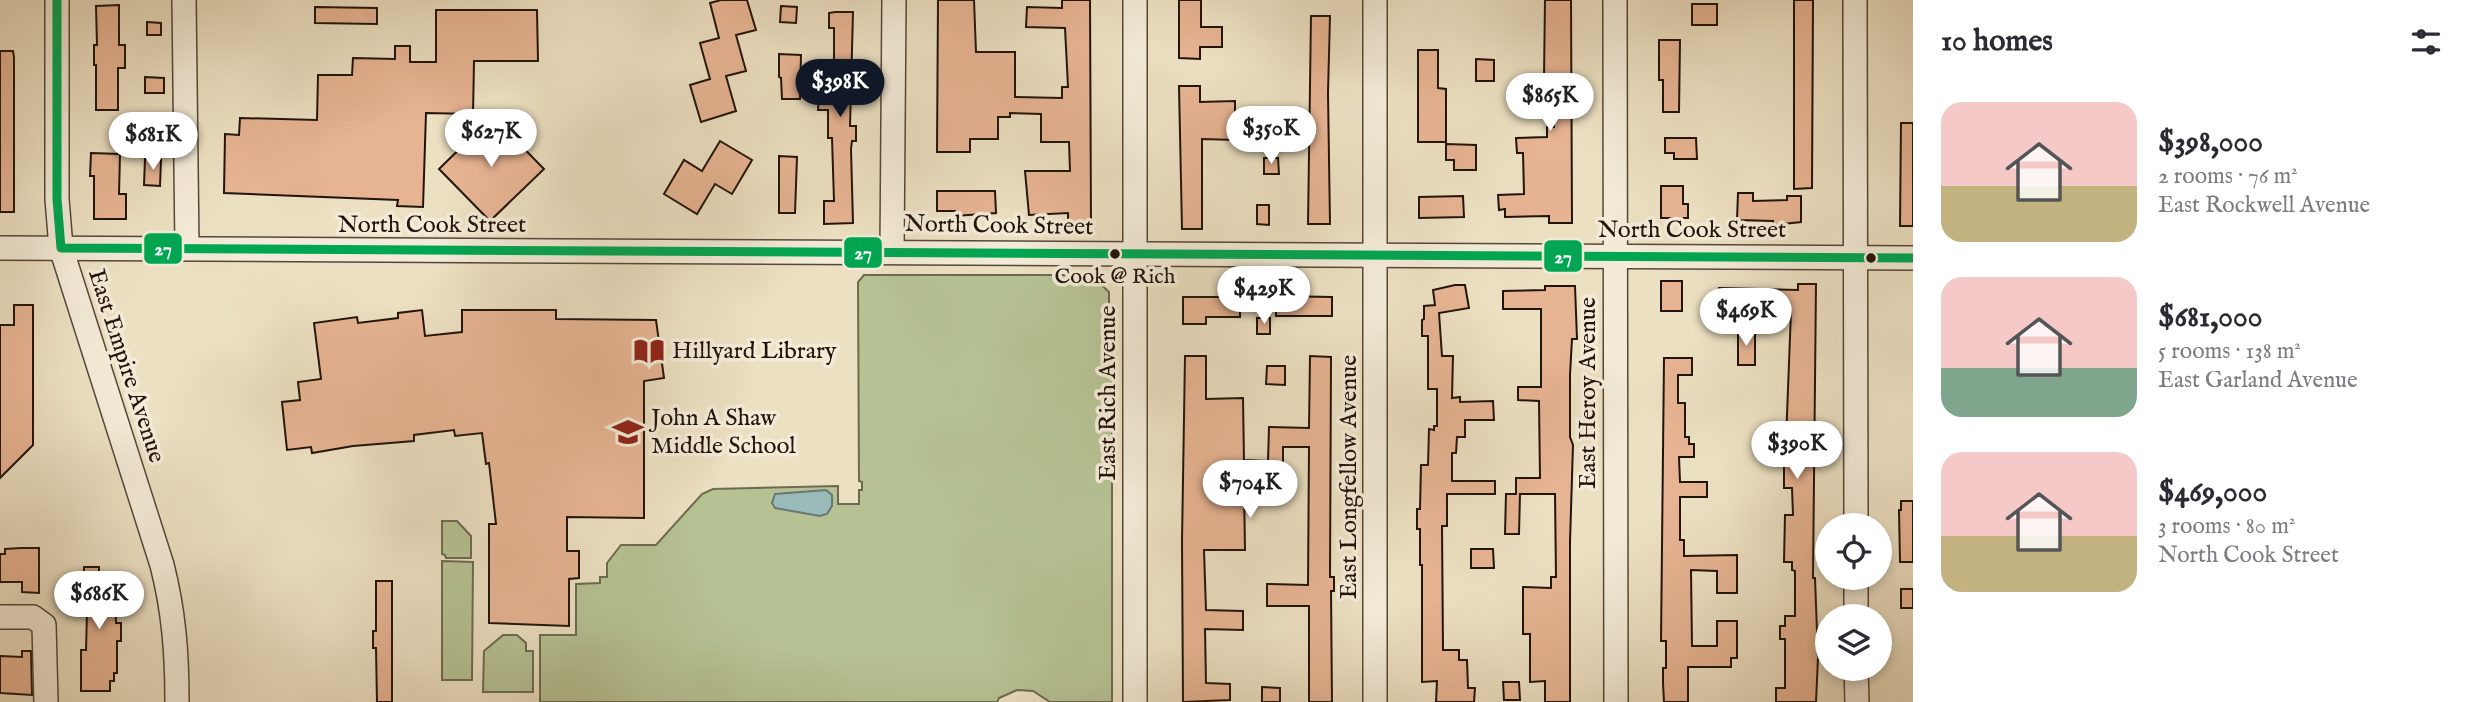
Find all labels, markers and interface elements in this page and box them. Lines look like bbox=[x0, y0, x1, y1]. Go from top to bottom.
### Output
text: 10 homes bbox=[1941, 23, 2053, 61]
icon: filters bbox=[2407, 23, 2445, 61]
pin: $398K bbox=[791, 60, 889, 119]
text: $398K bbox=[811, 67, 869, 96]
pin: $865K bbox=[1501, 74, 1599, 133]
text: $865K bbox=[1522, 81, 1578, 110]
pin: $350K bbox=[1222, 106, 1320, 166]
pin: $627K bbox=[442, 110, 540, 169]
pin: $681K bbox=[104, 113, 202, 172]
text: $350K bbox=[1242, 114, 1300, 143]
text: $627K bbox=[461, 117, 521, 146]
text: $681K bbox=[125, 120, 181, 149]
text: $398,000 bbox=[2158, 124, 2263, 162]
icon: home bbox=[1997, 130, 2081, 214]
text: 2 rooms · 76 m² bbox=[2158, 162, 2298, 191]
text: East Rockwell Avenue bbox=[2158, 191, 2370, 220]
street label: North Cook Street bbox=[904, 209, 1094, 243]
street label: North Cook Street bbox=[338, 210, 526, 241]
street label: North Cook Street bbox=[1598, 215, 1786, 246]
line badge: 27 bbox=[143, 232, 183, 265]
line badge: 27 bbox=[843, 236, 883, 269]
text: 27 bbox=[154, 238, 172, 262]
line badge: 27 bbox=[1543, 239, 1583, 273]
text: 27 bbox=[854, 242, 872, 266]
text: 27 bbox=[1554, 246, 1572, 270]
marker: Cook @ Rich bbox=[1108, 247, 1122, 261]
unlabelled marker bbox=[1864, 251, 1878, 265]
place label: Cook @ Rich bbox=[1055, 263, 1176, 291]
street label: East Empire Avenue bbox=[80, 265, 172, 467]
pin: $429K bbox=[1215, 266, 1313, 326]
text: $429K bbox=[1233, 274, 1295, 303]
pin: $469K bbox=[1697, 288, 1795, 348]
text: $469K bbox=[1716, 296, 1776, 325]
street label: East Heroy Avenue bbox=[1573, 297, 1604, 489]
text: $681,000 bbox=[2158, 299, 2262, 337]
street label: East Rich Avenue bbox=[1093, 305, 1124, 481]
icon: home bbox=[1997, 305, 2081, 389]
library icon: Hillyard Library bbox=[632, 334, 666, 368]
place label: Hillyard Library bbox=[672, 336, 837, 367]
text: 5 rooms · 138 m² bbox=[2158, 337, 2301, 366]
street label: East Longfellow Avenue bbox=[1334, 355, 1365, 599]
text: East Garland Avenue bbox=[2158, 366, 2358, 395]
place label: John A Shaw Middle School bbox=[648, 403, 796, 462]
school or university icon: John A Shaw Middle School bbox=[611, 415, 645, 449]
pin: $390K bbox=[1748, 421, 1846, 481]
text: $390K bbox=[1767, 429, 1827, 458]
pin: $704K bbox=[1201, 461, 1299, 520]
text: $704K bbox=[1219, 468, 1281, 497]
text: $469,000 bbox=[2158, 474, 2267, 512]
icon: home bbox=[1997, 480, 2081, 564]
text: 3 rooms · 80 m² bbox=[2158, 512, 2295, 541]
map controls bbox=[1815, 513, 1892, 681]
button: locate bbox=[1815, 513, 1892, 590]
text: North Cook Street bbox=[2158, 541, 2339, 570]
pin: $686K bbox=[50, 572, 148, 631]
text: $686K bbox=[70, 579, 128, 608]
button: layers bbox=[1815, 604, 1892, 681]

